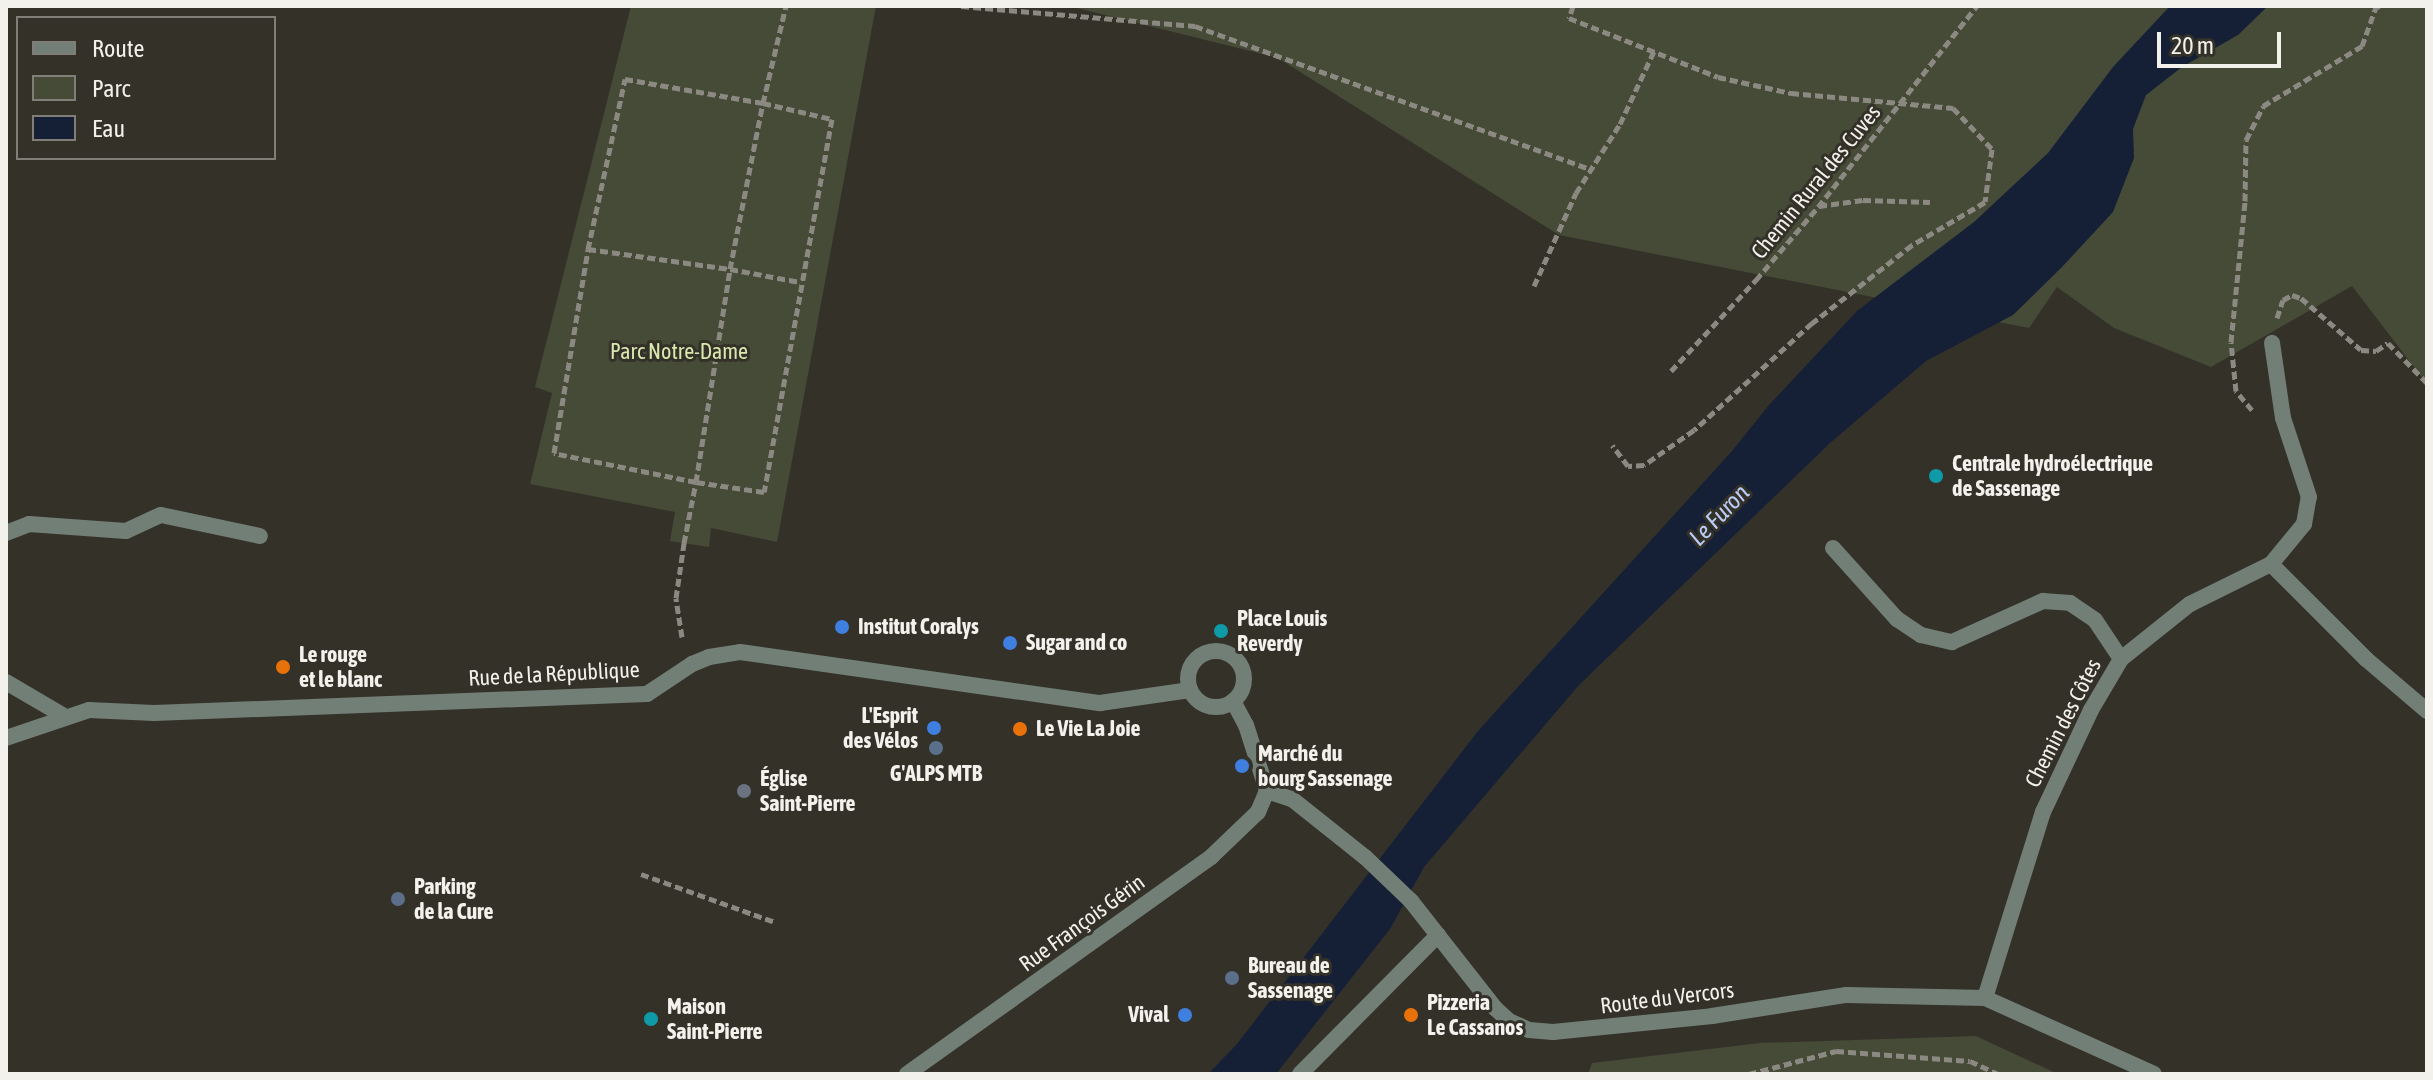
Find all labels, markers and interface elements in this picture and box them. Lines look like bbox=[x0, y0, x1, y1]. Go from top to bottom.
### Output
legend bbox=[16, 16, 276, 160]
scale bar bbox=[2161, 16, 2285, 66]
text: 20 m bbox=[2171, 32, 2214, 59]
text: Route bbox=[92, 35, 144, 62]
text: Parc bbox=[92, 75, 130, 102]
street label: Chemin Rural des Cuves bbox=[1746, 100, 1886, 264]
text: Eau bbox=[92, 115, 125, 142]
park label: Parc Notre-Dame bbox=[610, 339, 748, 365]
place label: Centrale hydroélectrique de Sassenage bbox=[1952, 450, 2153, 502]
marker: Centrale hydroélectrique de Sassenage bbox=[1927, 467, 1945, 485]
water label: Le Furon bbox=[1683, 478, 1755, 552]
place label: Place Louis Reverdy bbox=[1237, 605, 1327, 656]
place label: Institut Coralys bbox=[858, 614, 979, 640]
marker: Institut Coralys bbox=[833, 618, 851, 636]
marker: Place Louis Reverdy bbox=[1212, 622, 1230, 640]
place label: Sugar and co bbox=[1026, 630, 1127, 656]
marker: Sugar and co bbox=[1001, 634, 1019, 652]
place label: Le rouge et le blanc bbox=[299, 641, 382, 692]
street label: Chemin des Côtes bbox=[2019, 654, 2107, 792]
street label: Rue de la République bbox=[468, 656, 640, 692]
marker: Le rouge et le blanc bbox=[274, 658, 292, 676]
place label: L'Esprit des Vélos bbox=[843, 702, 918, 754]
place label: Le Vie La Joie bbox=[1036, 716, 1141, 742]
marker: L'Esprit des Vélos bbox=[925, 719, 943, 737]
marker: Le Vie La Joie bbox=[1011, 720, 1029, 738]
marker: G'ALPS MTB bbox=[927, 739, 945, 757]
place label: Marché du bourg Sassenage bbox=[1258, 740, 1393, 792]
marker: Marché du bourg Sassenage bbox=[1233, 757, 1251, 775]
place label: G'ALPS MTB bbox=[890, 761, 982, 787]
place label: Église Saint-Pierre bbox=[760, 765, 856, 816]
marker: Église Saint-Pierre bbox=[735, 782, 753, 800]
street label: Rue François Gérin bbox=[1014, 869, 1150, 977]
place label: Parking de la Cure bbox=[414, 873, 494, 924]
marker: Parking de la Cure bbox=[389, 890, 407, 908]
place label: Bureau de Sassenage bbox=[1248, 952, 1333, 1004]
marker: Bureau de Sassenage bbox=[1223, 969, 1241, 987]
street label: Route du Vercors bbox=[1599, 977, 1735, 1019]
place label: Pizzeria Le Cassanos bbox=[1427, 989, 1523, 1040]
place label: Maison Saint-Pierre bbox=[667, 993, 763, 1044]
place label: Vival bbox=[1128, 1002, 1169, 1028]
marker: Vival bbox=[1176, 1006, 1194, 1024]
marker: Pizzeria Le Cassanos bbox=[1402, 1006, 1420, 1024]
marker: Maison Saint-Pierre bbox=[642, 1010, 660, 1028]

